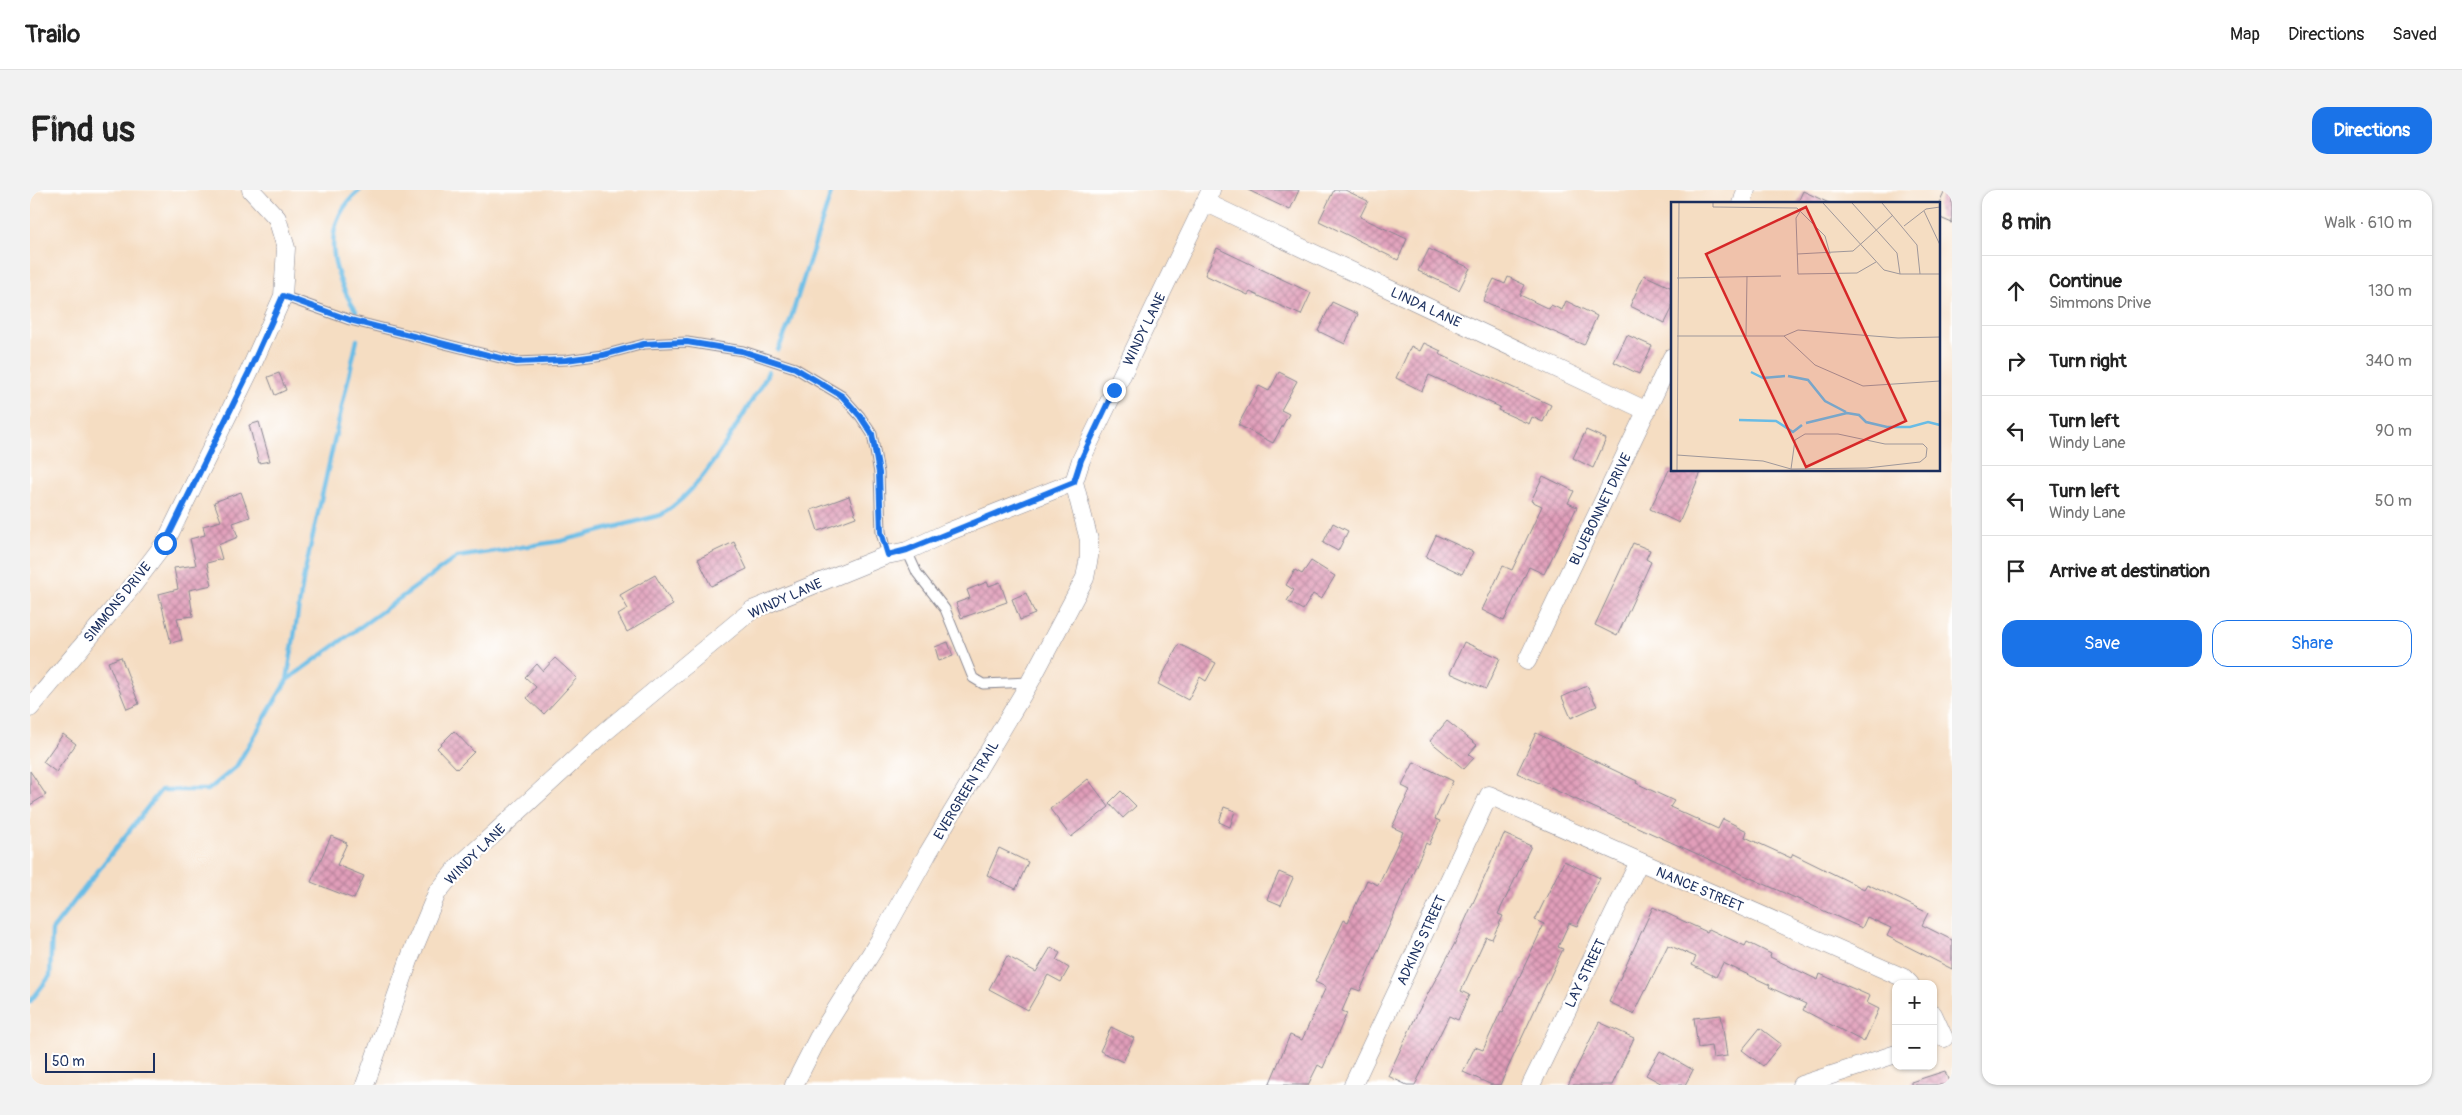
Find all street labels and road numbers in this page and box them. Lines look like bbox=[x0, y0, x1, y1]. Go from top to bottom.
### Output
street label: LINDA LANE bbox=[1388, 284, 1464, 331]
street label: WINDY LANE bbox=[1119, 290, 1169, 368]
street label: BLUEBONNET DRIVE bbox=[1566, 450, 1635, 568]
street label: SIMMONS DRIVE bbox=[80, 559, 155, 646]
street label: WINDY LANE bbox=[746, 575, 825, 622]
street label: EVERGREEN TRAIL bbox=[930, 738, 1003, 843]
street label: WINDY LANE bbox=[441, 820, 509, 888]
street label: NANCE STREET bbox=[1654, 863, 1746, 916]
street label: ADKINS STREET bbox=[1393, 892, 1450, 988]
street label: LAY STREET bbox=[1561, 936, 1610, 1010]

